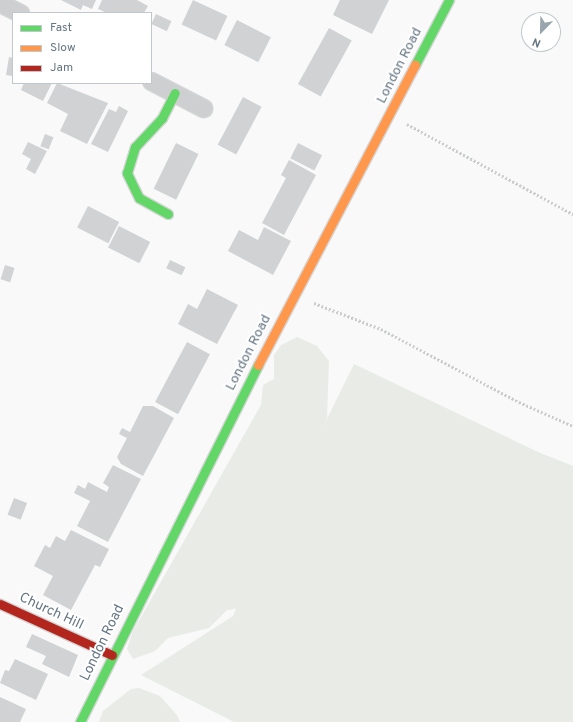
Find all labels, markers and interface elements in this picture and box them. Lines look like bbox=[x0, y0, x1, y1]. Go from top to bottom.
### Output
legend bbox=[12, 12, 152, 84]
north arrow bbox=[521, 12, 561, 52]
text: Fast bbox=[50, 20, 72, 36]
street label: London Road bbox=[374, 25, 426, 107]
text: N bbox=[530, 34, 543, 50]
text: Slow bbox=[50, 40, 76, 56]
text: Jam bbox=[50, 60, 73, 76]
street label: London Road bbox=[223, 312, 275, 394]
street label: Church Hill bbox=[16, 590, 86, 634]
street label: London Road bbox=[77, 602, 129, 684]

